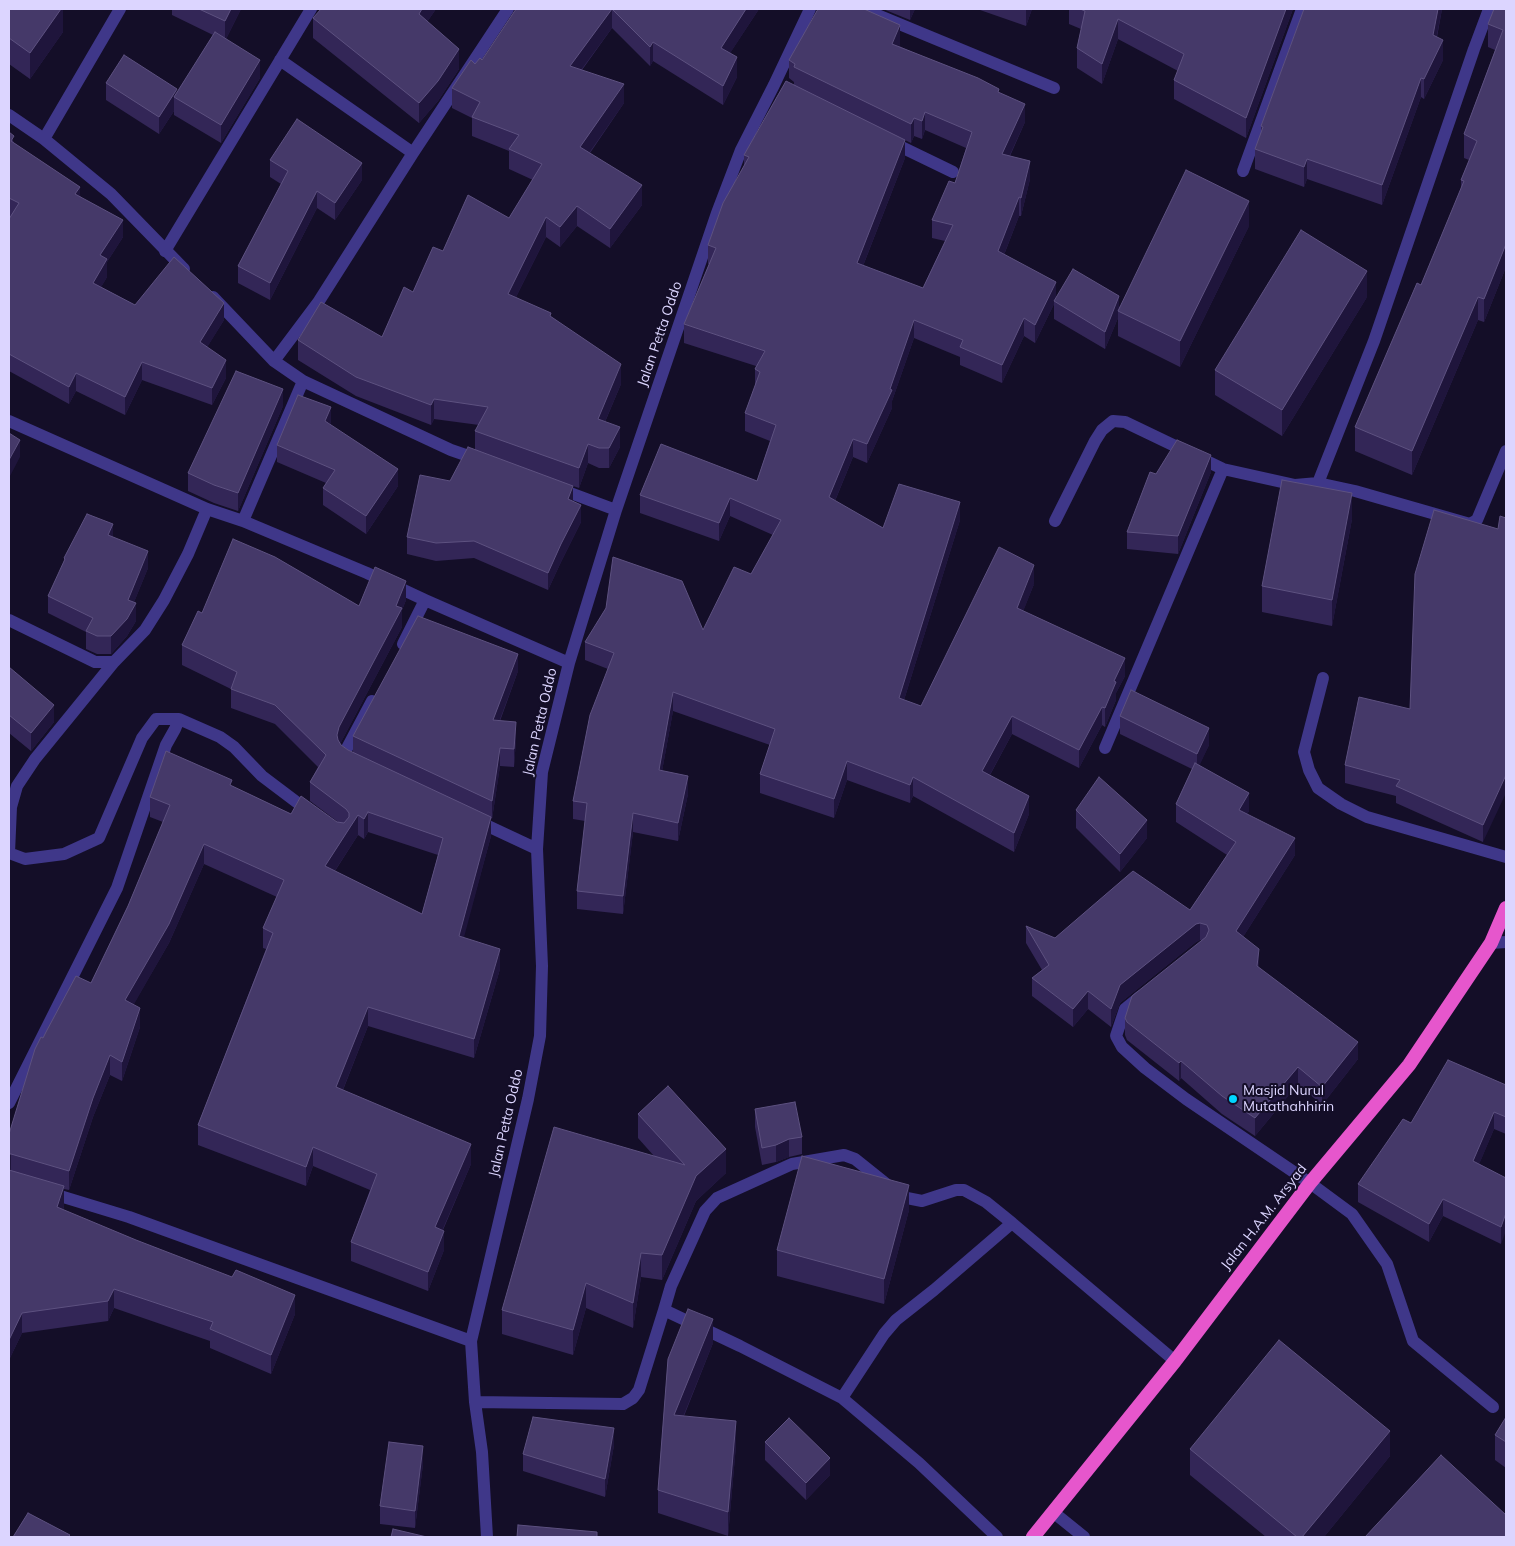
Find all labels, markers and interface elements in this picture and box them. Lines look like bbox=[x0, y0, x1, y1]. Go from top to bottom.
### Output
street label: Jalan Petta Oddo bbox=[634, 279, 686, 389]
street label: Jalan Petta Oddo bbox=[519, 666, 561, 778]
street label: Jalan Petta Oddo bbox=[485, 1067, 527, 1179]
place label: Masjid Nurul Mutathahhirin bbox=[1243, 1083, 1334, 1116]
marker: Masjid Nurul Mutathahhirin bbox=[1227, 1093, 1239, 1105]
street label: Jalan H.A.M. Arsyad bbox=[1217, 1161, 1311, 1273]

